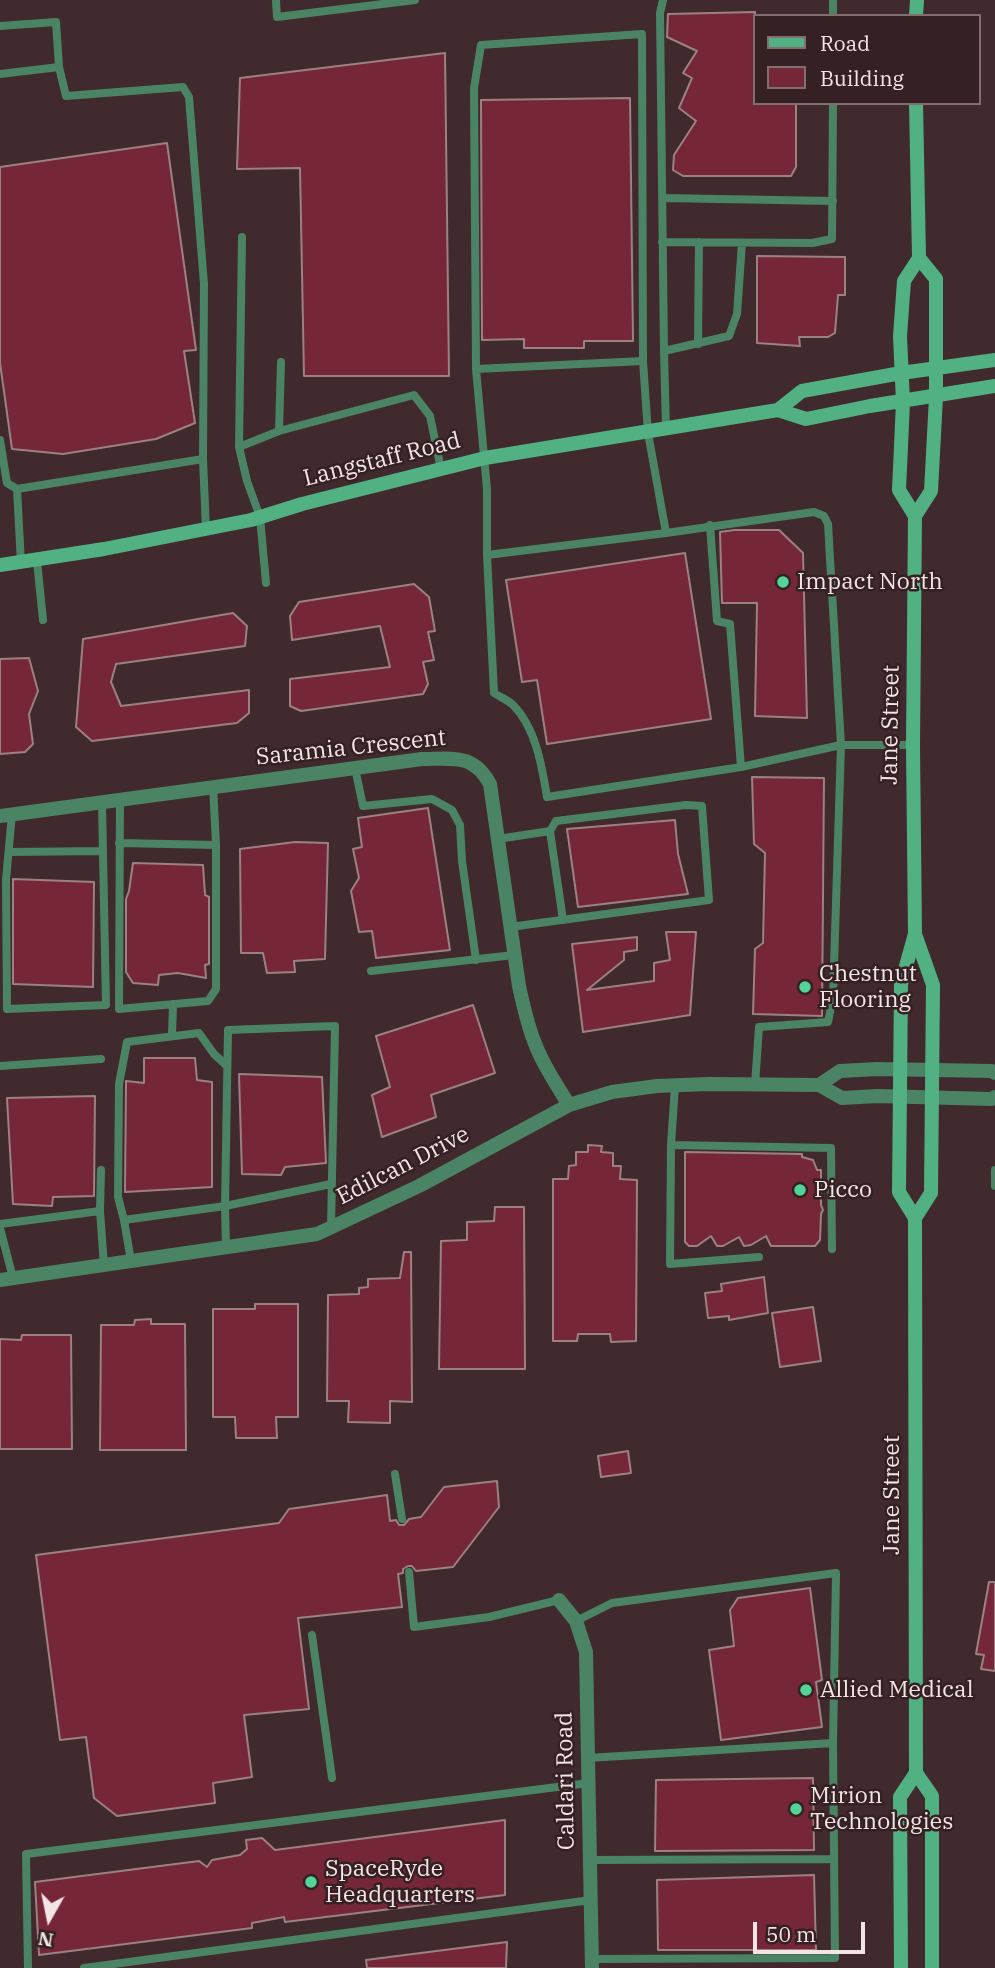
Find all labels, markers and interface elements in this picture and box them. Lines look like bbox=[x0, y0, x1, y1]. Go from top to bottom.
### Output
legend bbox=[754, 14, 981, 105]
text: Road bbox=[820, 29, 870, 57]
text: Building bbox=[820, 64, 904, 92]
street label: Langstaff Road bbox=[301, 427, 463, 493]
place label: Impact North bbox=[797, 568, 943, 596]
marker: Impact North bbox=[775, 574, 791, 590]
street label: Jane Street bbox=[876, 665, 906, 785]
street label: Saramia Crescent bbox=[255, 724, 447, 772]
place label: Chestnut Flooring bbox=[819, 960, 917, 1014]
marker: Chestnut Flooring bbox=[797, 979, 813, 995]
street label: Edilcan Drive bbox=[332, 1121, 474, 1211]
place label: Picco bbox=[814, 1176, 872, 1204]
marker: Picco bbox=[792, 1182, 808, 1198]
street label: Jane Street bbox=[878, 1435, 906, 1555]
place label: Allied Medical bbox=[820, 1676, 974, 1704]
marker: Allied Medical bbox=[798, 1682, 814, 1698]
street label: Caldari Road bbox=[551, 1712, 581, 1850]
place label: Mirion Technologies bbox=[810, 1782, 953, 1836]
marker: Mirion Technologies bbox=[788, 1801, 804, 1817]
place label: SpaceRyde Headquarters bbox=[325, 1855, 475, 1909]
marker: SpaceRyde Headquarters bbox=[303, 1874, 319, 1890]
north arrow bbox=[14, 1884, 84, 1954]
scale bar bbox=[757, 1909, 869, 1953]
text: 50 m bbox=[766, 1920, 816, 1948]
text: N bbox=[36, 1927, 55, 1953]

